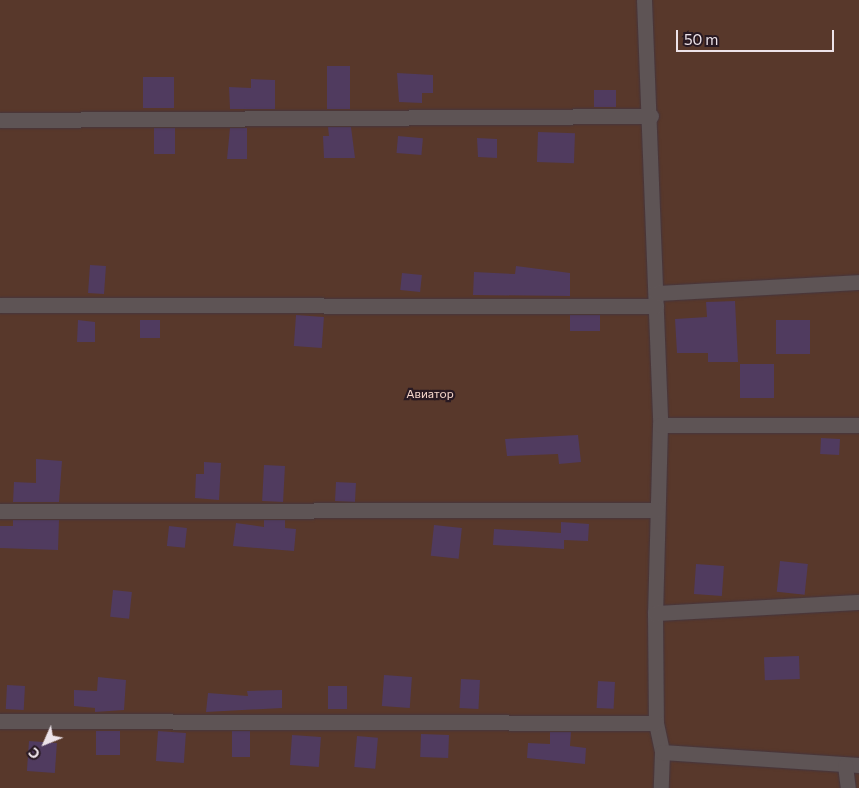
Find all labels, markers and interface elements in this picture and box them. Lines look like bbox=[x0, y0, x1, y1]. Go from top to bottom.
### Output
scale bar bbox=[679, 20, 836, 52]
text: 50 m bbox=[684, 30, 718, 48]
park label: Авиатор bbox=[406, 387, 454, 401]
north arrow bbox=[20, 718, 70, 768]
text: С bbox=[24, 744, 43, 763]

